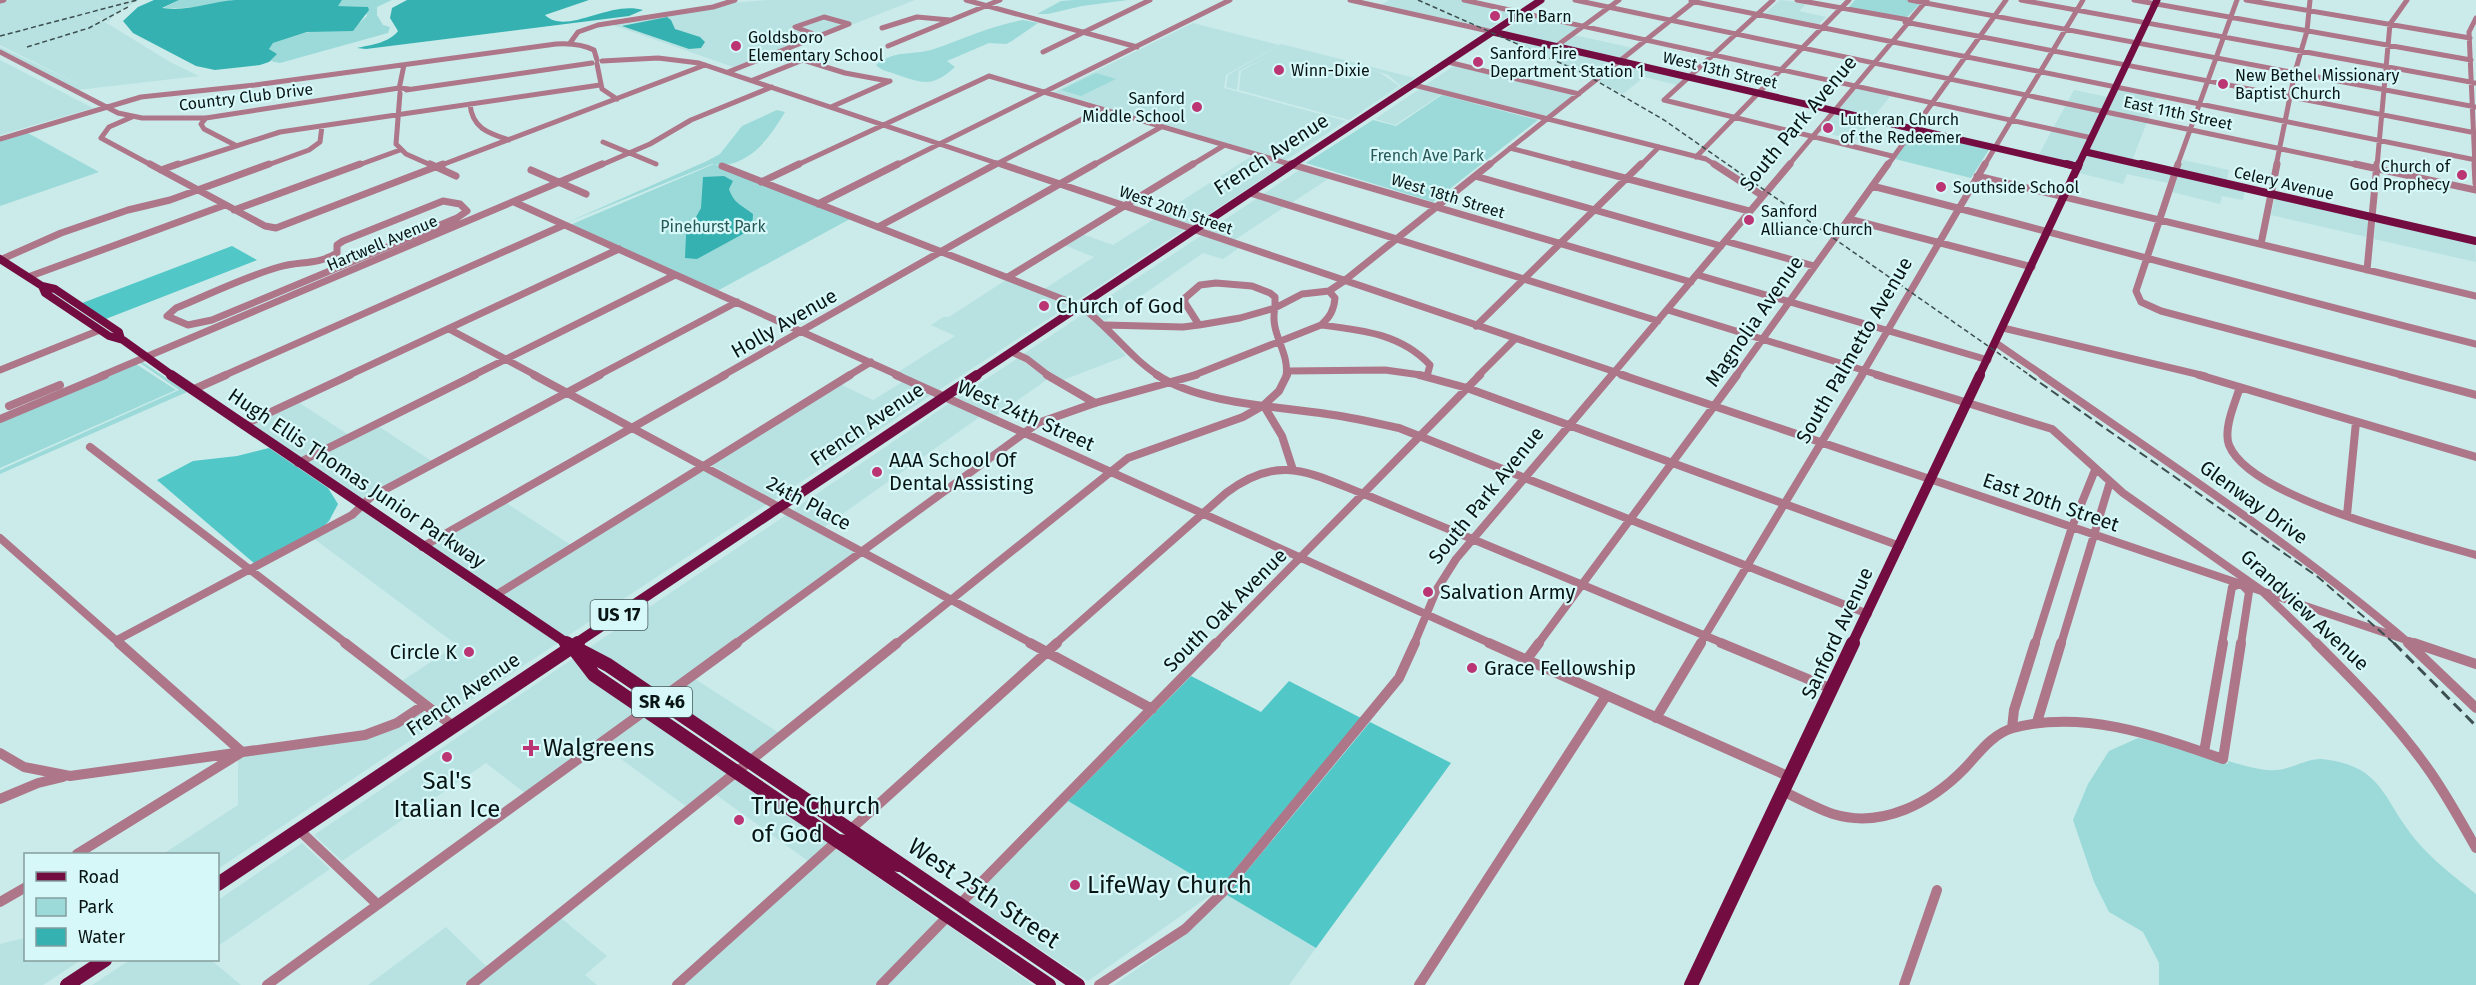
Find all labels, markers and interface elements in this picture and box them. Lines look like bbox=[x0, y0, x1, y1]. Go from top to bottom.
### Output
place label: The Barn bbox=[1507, 7, 1572, 26]
marker: The Barn bbox=[1488, 9, 1502, 23]
place label: Goldsboro Elementary School bbox=[748, 28, 884, 65]
marker: Goldsboro Elementary School bbox=[729, 39, 743, 53]
place label: Sanford Fire Department Station 1 bbox=[1490, 44, 1644, 81]
street label: West 13th Street bbox=[1661, 48, 1779, 92]
street label: South Park Avenue bbox=[1734, 50, 1862, 196]
marker: Sanford Fire Department Station 1 bbox=[1471, 55, 1485, 69]
place label: Winn-Dixie bbox=[1291, 61, 1370, 80]
marker: Winn-Dixie bbox=[1272, 63, 1286, 77]
place label: New Bethel Missionary Baptist Church bbox=[2235, 66, 2399, 103]
marker: New Bethel Missionary Baptist Church bbox=[2216, 77, 2230, 91]
street label: Country Club Drive bbox=[178, 79, 314, 115]
place label: Sanford Middle School bbox=[1082, 89, 1185, 126]
street label: East 11th Street bbox=[2122, 92, 2234, 134]
marker: Sanford Middle School bbox=[1190, 100, 1204, 114]
street label: French Avenue bbox=[1209, 108, 1333, 200]
place label: Lutheran Church of the Redeemer bbox=[1840, 110, 1962, 147]
marker: Lutheran Church of the Redeemer bbox=[1821, 121, 1835, 135]
park label: French Ave Park bbox=[1370, 146, 1485, 165]
place label: Church of God Prophecy bbox=[2350, 157, 2452, 194]
street label: Celery Avenue bbox=[2232, 162, 2336, 204]
marker: Church of God Prophecy bbox=[2455, 168, 2469, 182]
street label: West 18th Street bbox=[1389, 170, 1507, 222]
place label: Southside School bbox=[1953, 178, 2079, 197]
marker: Southside School bbox=[1934, 180, 1948, 194]
street label: West 20th Street bbox=[1117, 182, 1236, 238]
place label: Sanford Alliance Church bbox=[1761, 202, 1873, 239]
street label: Hartwell Avenue bbox=[324, 211, 440, 275]
marker: Sanford Alliance Church bbox=[1742, 213, 1756, 227]
park label: Pinehurst Park bbox=[660, 217, 767, 236]
street label: Magnolia Avenue bbox=[1700, 251, 1808, 391]
street label: South Palmetto Avenue bbox=[1791, 253, 1917, 447]
street label: Holly Avenue bbox=[727, 283, 841, 363]
place label: Church of God bbox=[1056, 294, 1184, 318]
marker: Church of God bbox=[1037, 299, 1051, 313]
street label: West 24th Street bbox=[954, 374, 1099, 456]
street label: French Avenue bbox=[806, 377, 928, 471]
street label: Hugh Ellis Thomas Junior Parkway bbox=[224, 383, 490, 573]
street label: South Park Avenue bbox=[1423, 422, 1549, 568]
place label: AAA School Of Dental Assisting bbox=[889, 448, 1034, 495]
street label: Glenway Drive bbox=[2195, 455, 2313, 549]
marker: AAA School Of Dental Assisting bbox=[870, 465, 884, 479]
street label: East 20th Street bbox=[1980, 467, 2123, 537]
street label: 24th Place bbox=[763, 471, 855, 535]
street label: South Oak Avenue bbox=[1158, 543, 1292, 677]
street label: Grandview Avenue bbox=[2236, 544, 2374, 676]
street label: Sanford Avenue bbox=[1796, 563, 1878, 703]
place label: Salvation Army bbox=[1440, 580, 1575, 604]
marker: Salvation Army bbox=[1421, 585, 1435, 599]
road number: US 17 bbox=[590, 600, 648, 630]
place label: Circle K bbox=[390, 640, 457, 664]
marker: Circle K bbox=[462, 645, 476, 659]
street label: French Avenue bbox=[402, 647, 524, 741]
place label: Grace Fellowship bbox=[1484, 656, 1636, 680]
marker: Grace Fellowship bbox=[1465, 661, 1479, 675]
road number: SR 46 bbox=[632, 687, 692, 717]
place label: Walgreens bbox=[543, 734, 654, 762]
marker: Walgreens bbox=[524, 741, 538, 755]
marker: Sal's Italian Ice bbox=[440, 750, 454, 764]
place label: Sal's Italian Ice bbox=[394, 767, 500, 823]
place label: True Church of God bbox=[751, 792, 881, 848]
marker: True Church of God bbox=[732, 813, 746, 827]
street label: West 25th Street bbox=[903, 832, 1065, 954]
legend bbox=[24, 853, 219, 961]
text: Road bbox=[78, 866, 120, 888]
place label: LifeWay Church bbox=[1087, 871, 1252, 899]
marker: LifeWay Church bbox=[1068, 878, 1082, 892]
text: Park bbox=[78, 896, 114, 918]
text: Water bbox=[78, 926, 125, 948]

